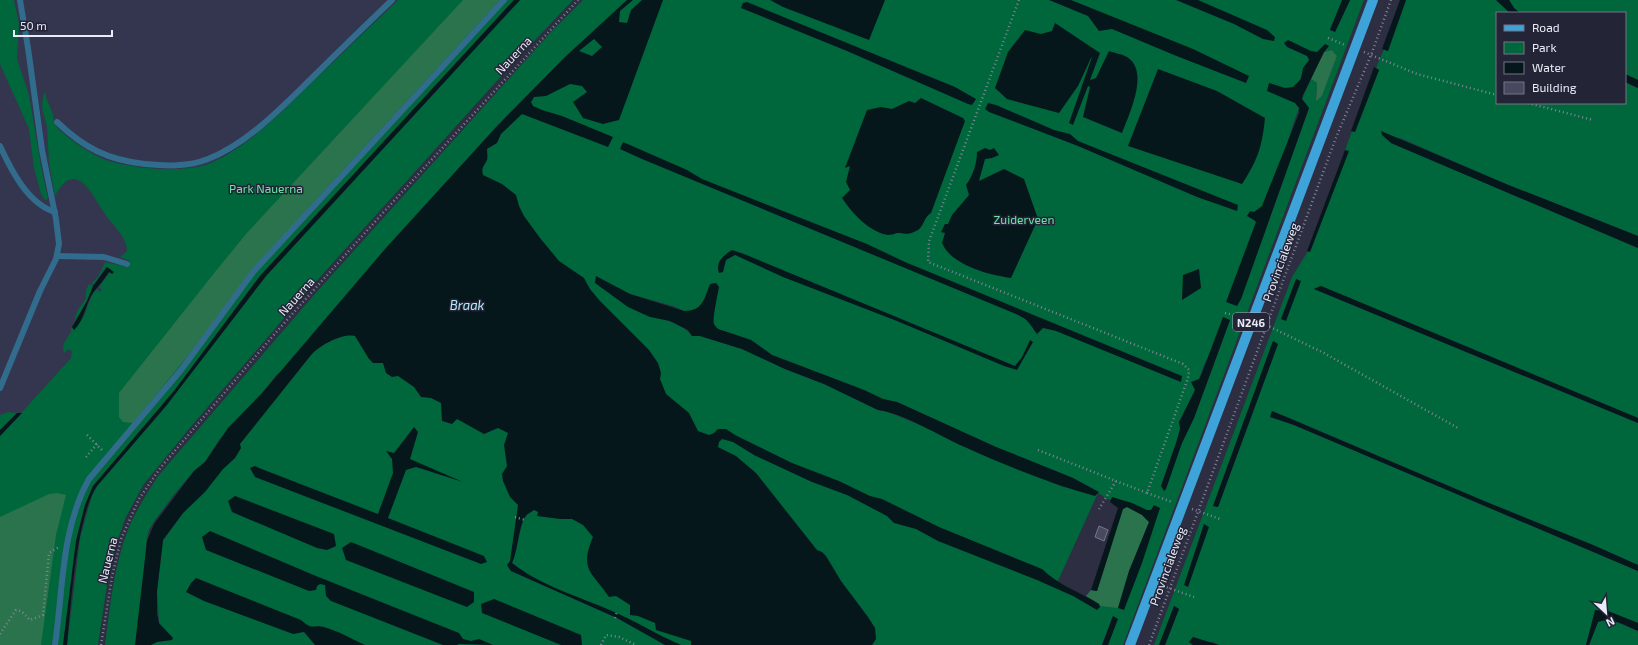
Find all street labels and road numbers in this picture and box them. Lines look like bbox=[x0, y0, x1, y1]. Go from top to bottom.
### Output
street label: Nauerna bbox=[492, 33, 534, 77]
street label: Provincialeweg bbox=[1259, 220, 1301, 304]
street label: Nauerna bbox=[275, 274, 317, 318]
road number: N246 bbox=[1233, 313, 1269, 331]
street label: Provincialeweg bbox=[1146, 524, 1188, 608]
street label: Nauerna bbox=[95, 536, 119, 584]

